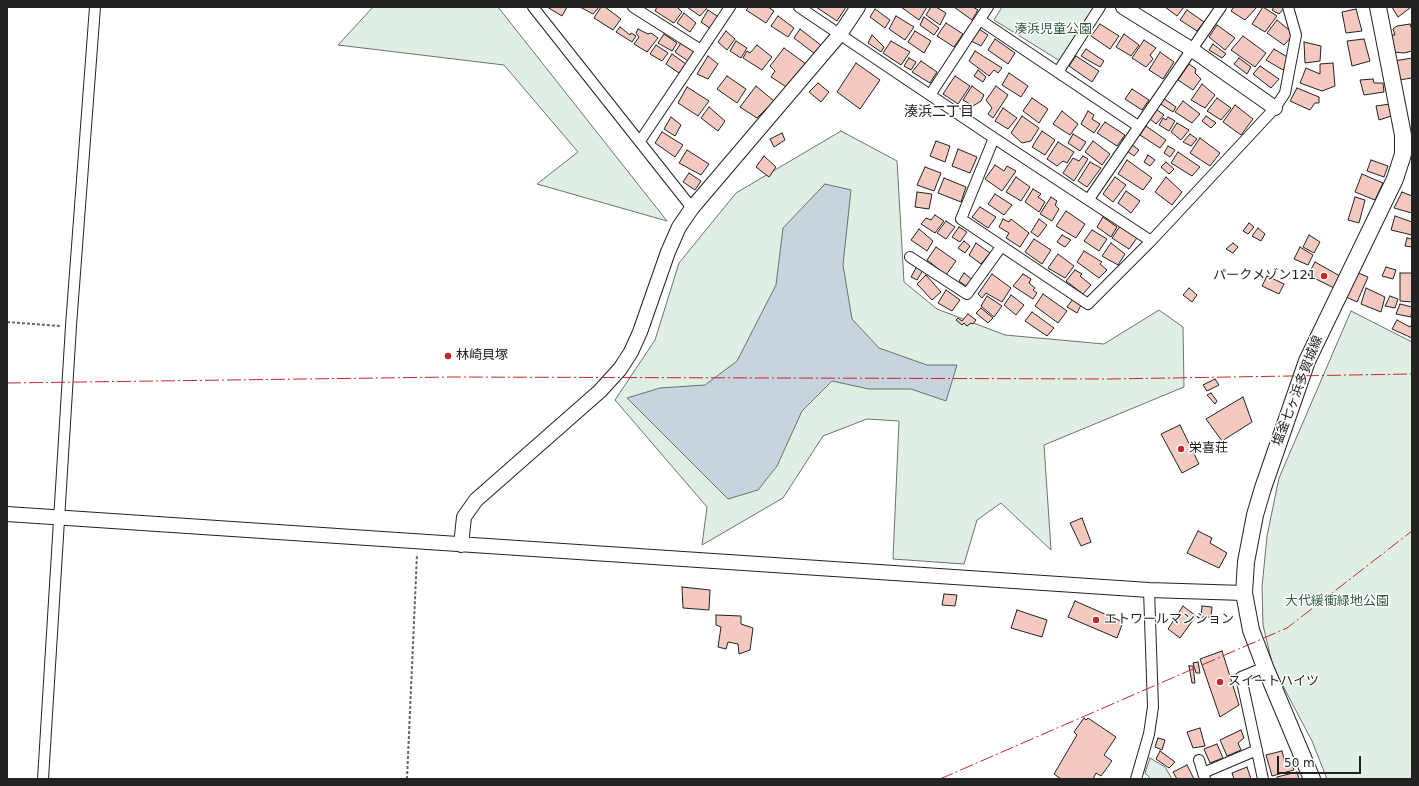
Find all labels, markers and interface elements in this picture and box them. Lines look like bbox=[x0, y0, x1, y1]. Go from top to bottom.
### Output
park label: 湊浜児童公園 bbox=[1014, 22, 1092, 38]
district label: 湊浜二丁目 bbox=[904, 104, 974, 120]
place label: パークメゾン121 bbox=[1213, 268, 1316, 284]
marker: パークメゾン121 bbox=[1319, 271, 1329, 281]
street label: 塩釜七ヶ浜多賀城線 bbox=[1270, 334, 1326, 448]
place label: 林崎貝塚 bbox=[456, 348, 508, 364]
marker: 林崎貝塚 bbox=[443, 351, 453, 361]
place label: 栄喜荘 bbox=[1189, 441, 1228, 457]
marker: 栄喜荘 bbox=[1176, 444, 1186, 454]
park label: 大代緩衝緑地公園 bbox=[1285, 594, 1389, 610]
place label: エトワールマンション bbox=[1104, 612, 1234, 628]
marker: エトワールマンション bbox=[1091, 615, 1101, 625]
place label: スイートハイツ bbox=[1228, 674, 1319, 690]
marker: スイートハイツ bbox=[1215, 677, 1225, 687]
scale bar bbox=[1279, 748, 1363, 774]
text: 50 m bbox=[1284, 756, 1315, 770]

